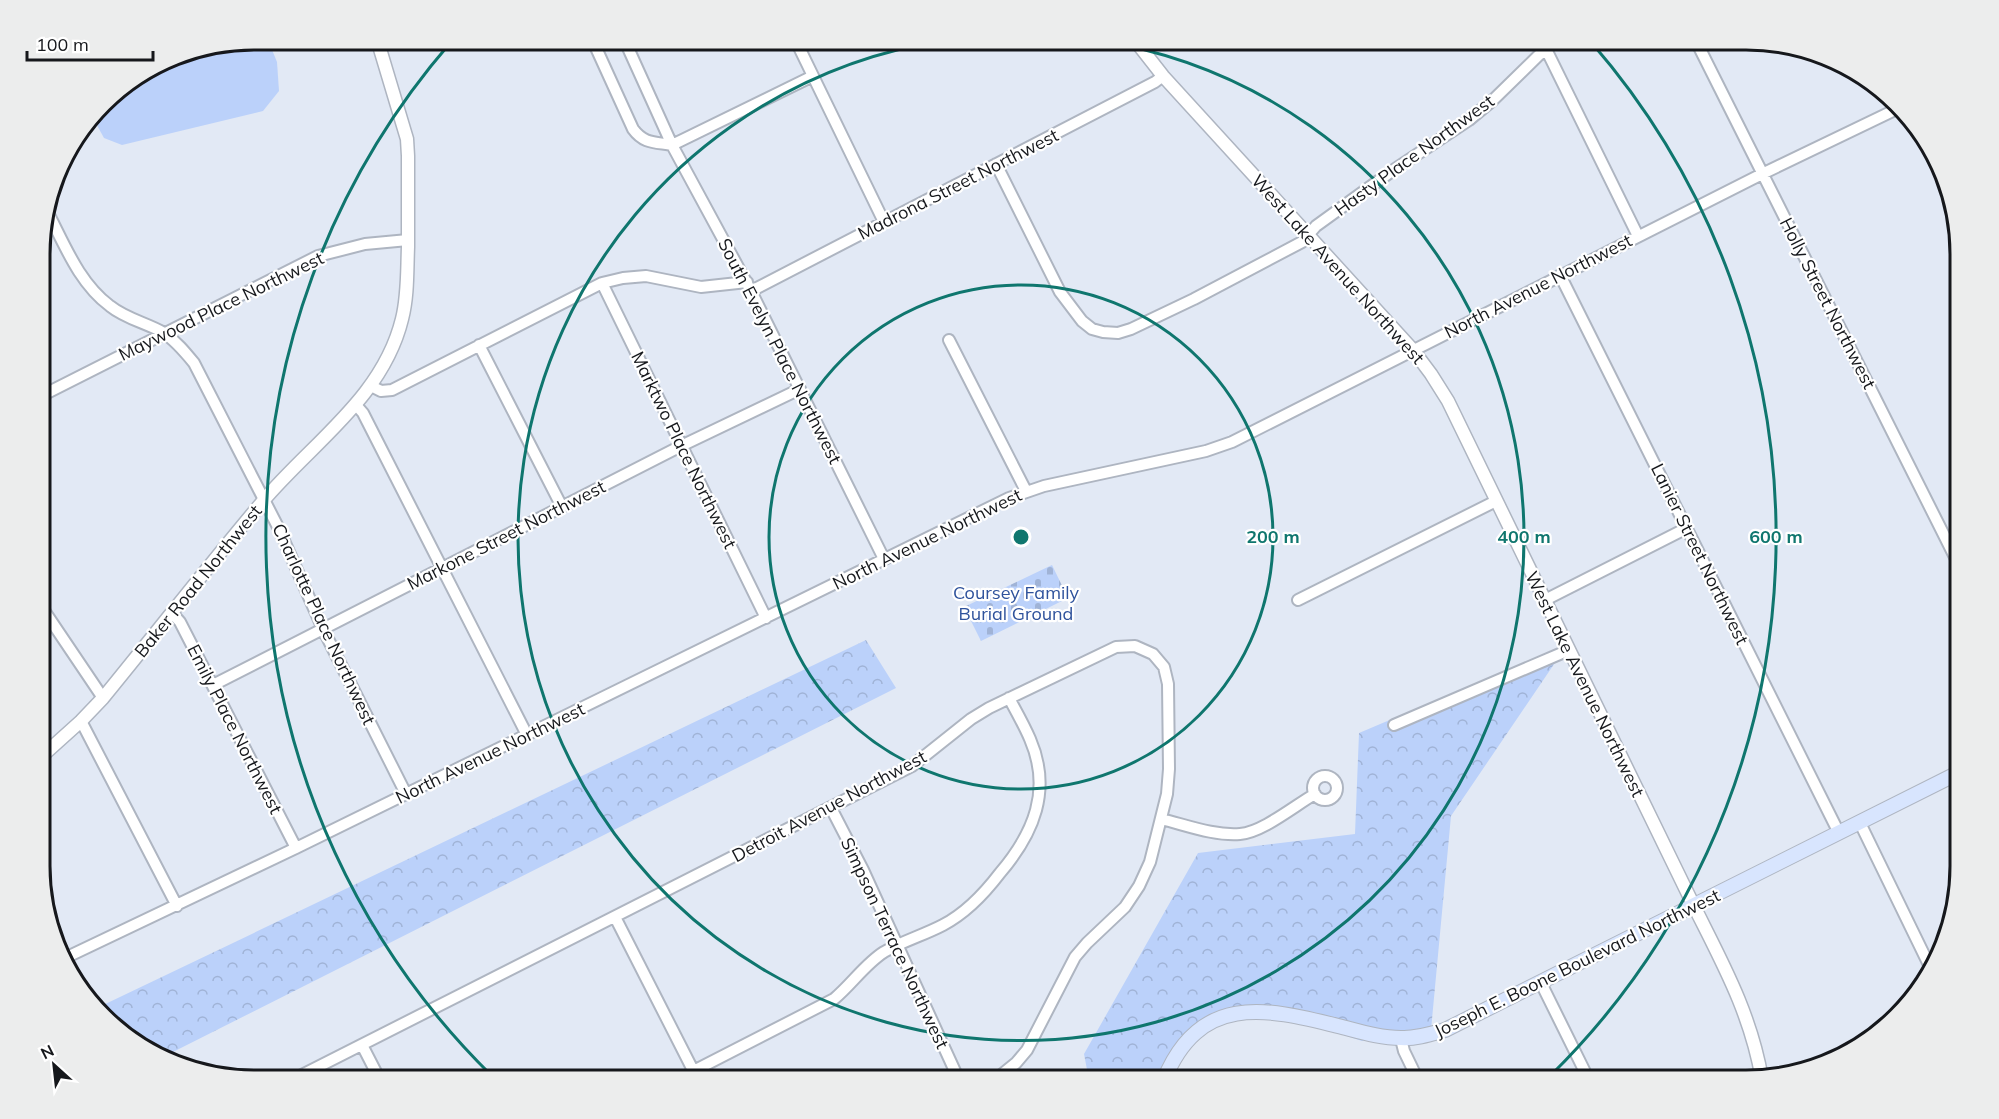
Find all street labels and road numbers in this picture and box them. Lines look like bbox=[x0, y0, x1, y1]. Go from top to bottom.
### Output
street label: Hasty Place Northwest bbox=[1330, 89, 1498, 221]
street label: Madrona Street Northwest bbox=[854, 123, 1062, 245]
street label: West Lake Avenue Northwest bbox=[1246, 169, 1430, 369]
street label: Holly Street Northwest bbox=[1775, 213, 1881, 393]
street label: North Avenue Northwest bbox=[1440, 229, 1636, 343]
street label: South Evelyn Place Northwest bbox=[713, 234, 847, 468]
street label: Maywood Place Northwest bbox=[115, 246, 327, 366]
street label: Marktwo Place Northwest bbox=[626, 348, 742, 552]
street label: Lanier Street Northwest bbox=[1646, 460, 1754, 648]
street label: Markone Street Northwest bbox=[403, 475, 609, 595]
street label: North Avenue Northwest bbox=[829, 483, 1025, 595]
street label: Baker Road Northwest bbox=[129, 500, 267, 662]
street label: Charlotte Place Northwest bbox=[267, 520, 381, 728]
street label: West Lake Avenue Northwest bbox=[1520, 567, 1650, 801]
street label: Emily Place Northwest bbox=[182, 640, 288, 818]
street label: North Avenue Northwest bbox=[392, 697, 588, 809]
street label: Detroit Avenue Northwest bbox=[728, 745, 930, 867]
street label: Simpson Terrace Northwest bbox=[836, 834, 954, 1052]
street label: Joseph E. Boone Boulevard Northwest bbox=[1430, 884, 1724, 1042]

